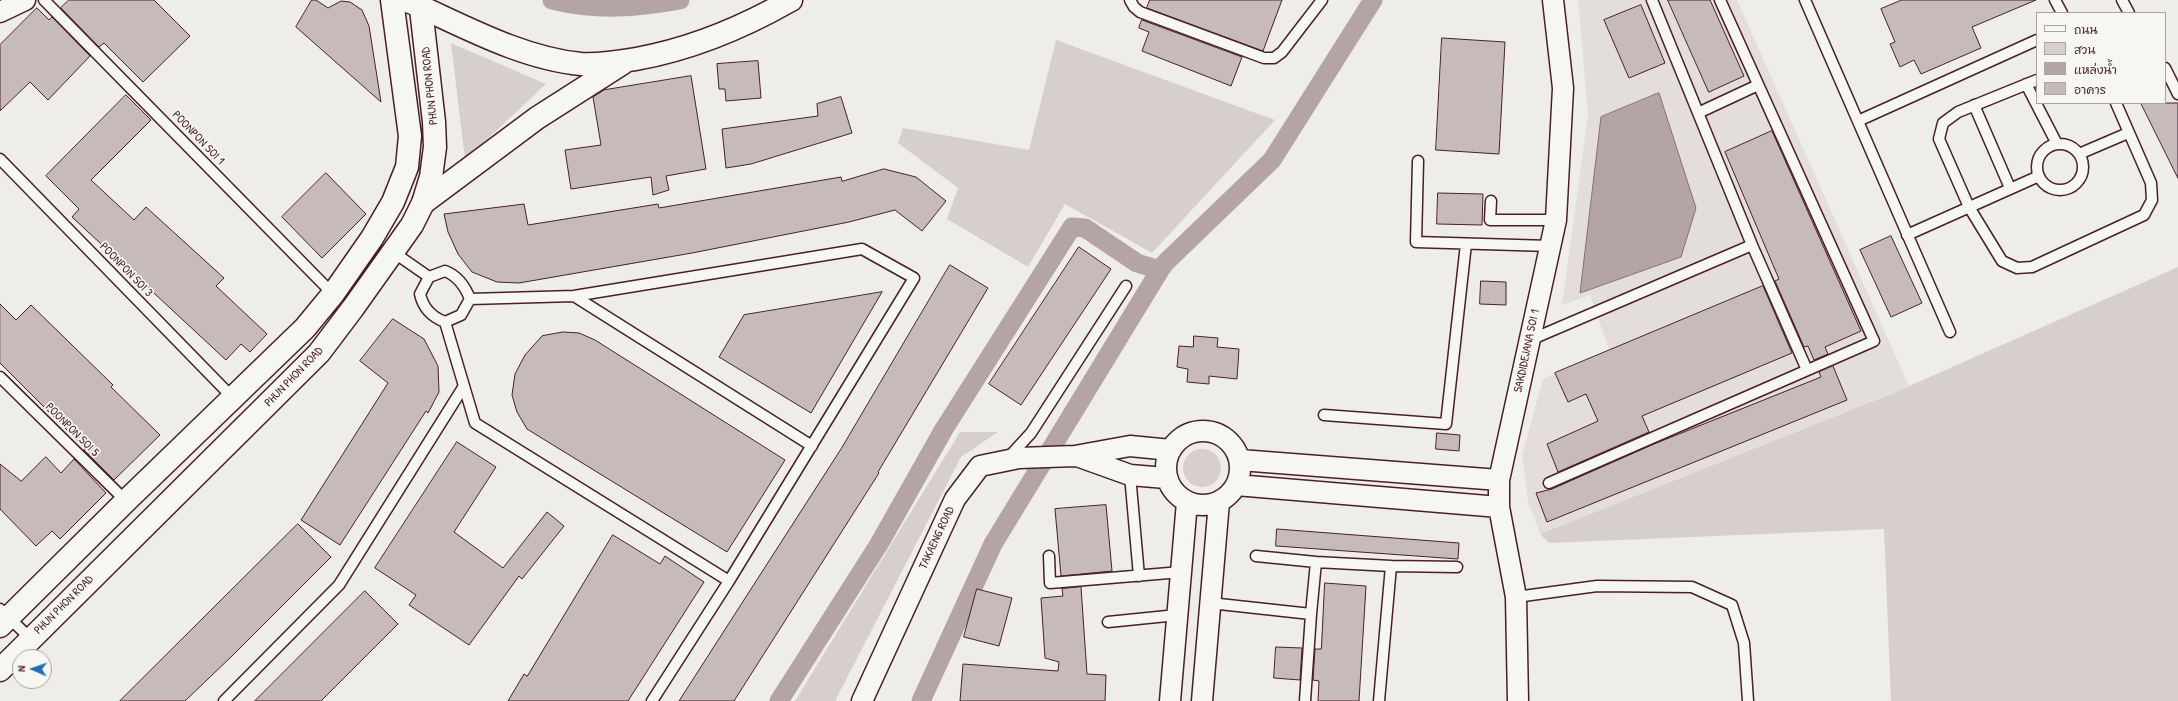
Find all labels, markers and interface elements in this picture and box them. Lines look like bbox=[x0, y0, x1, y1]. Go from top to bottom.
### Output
legend bbox=[2036, 12, 2166, 104]
text: ถนน bbox=[2074, 21, 2098, 38]
text: สวน bbox=[2074, 41, 2095, 58]
street label: PHUN PHON ROAD bbox=[419, 46, 441, 126]
text: แหล่งน้ำ bbox=[2074, 61, 2117, 78]
text: อาคาร bbox=[2074, 81, 2106, 98]
street label: POONPON SOI 1 bbox=[169, 108, 227, 168]
street label: POONPON SOI 3 bbox=[96, 240, 156, 300]
street label: SAKDIDEJANA SOI 1 bbox=[1511, 308, 1543, 394]
street label: PHUN PHON ROAD bbox=[262, 344, 326, 410]
street label: POONPON SOI 5 bbox=[42, 400, 102, 460]
street label: TAKAENG ROAD bbox=[916, 504, 958, 572]
street label: PHUN PHON ROAD bbox=[31, 572, 97, 638]
north arrow bbox=[12, 649, 52, 689]
text: N bbox=[14, 665, 28, 672]

